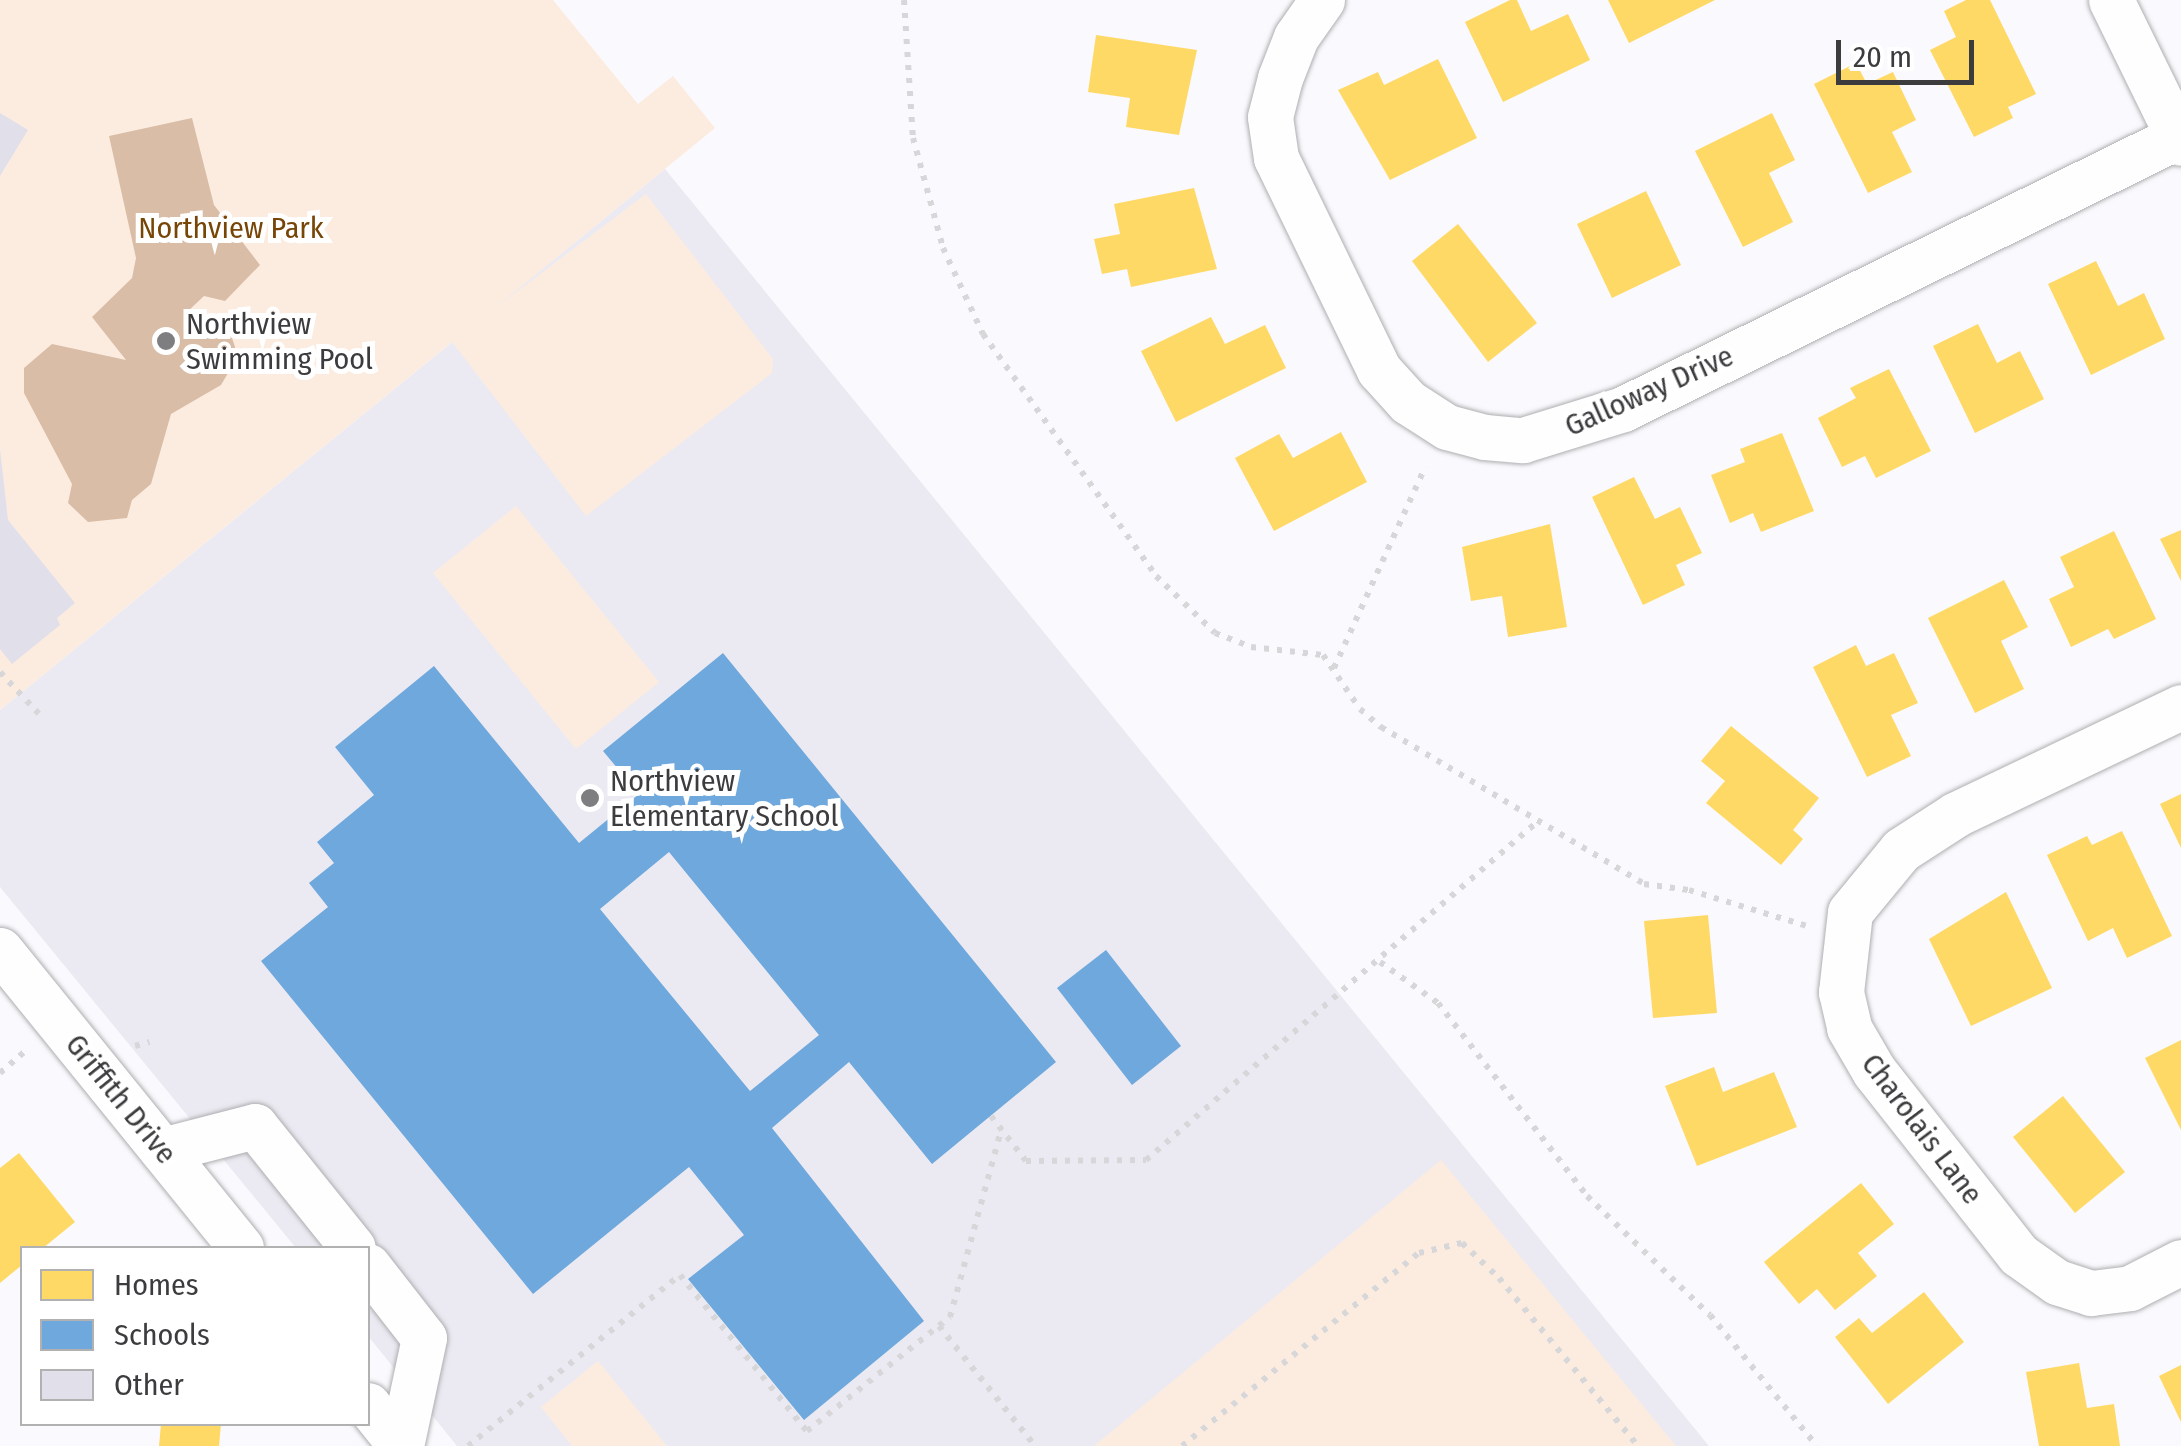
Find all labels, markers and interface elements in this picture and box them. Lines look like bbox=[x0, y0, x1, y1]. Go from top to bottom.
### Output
scale bar bbox=[1841, 20, 1978, 82]
text: 20 m bbox=[1853, 39, 1912, 75]
park label: Northview Park bbox=[138, 210, 324, 246]
place label: Northview Swimming Pool bbox=[186, 306, 373, 376]
marker: Northview Swimming Pool bbox=[155, 330, 177, 352]
street label: Galloway Drive bbox=[1559, 338, 1739, 444]
place label: Northview Elementary School bbox=[610, 763, 838, 834]
marker: Northview Elementary School bbox=[579, 787, 601, 809]
street label: Griffith Drive bbox=[58, 1027, 184, 1171]
street label: Charolais Lane bbox=[1854, 1047, 1990, 1211]
legend bbox=[20, 1246, 370, 1426]
text: Homes bbox=[114, 1267, 199, 1303]
text: Schools bbox=[114, 1317, 210, 1353]
text: Other bbox=[114, 1367, 184, 1403]

